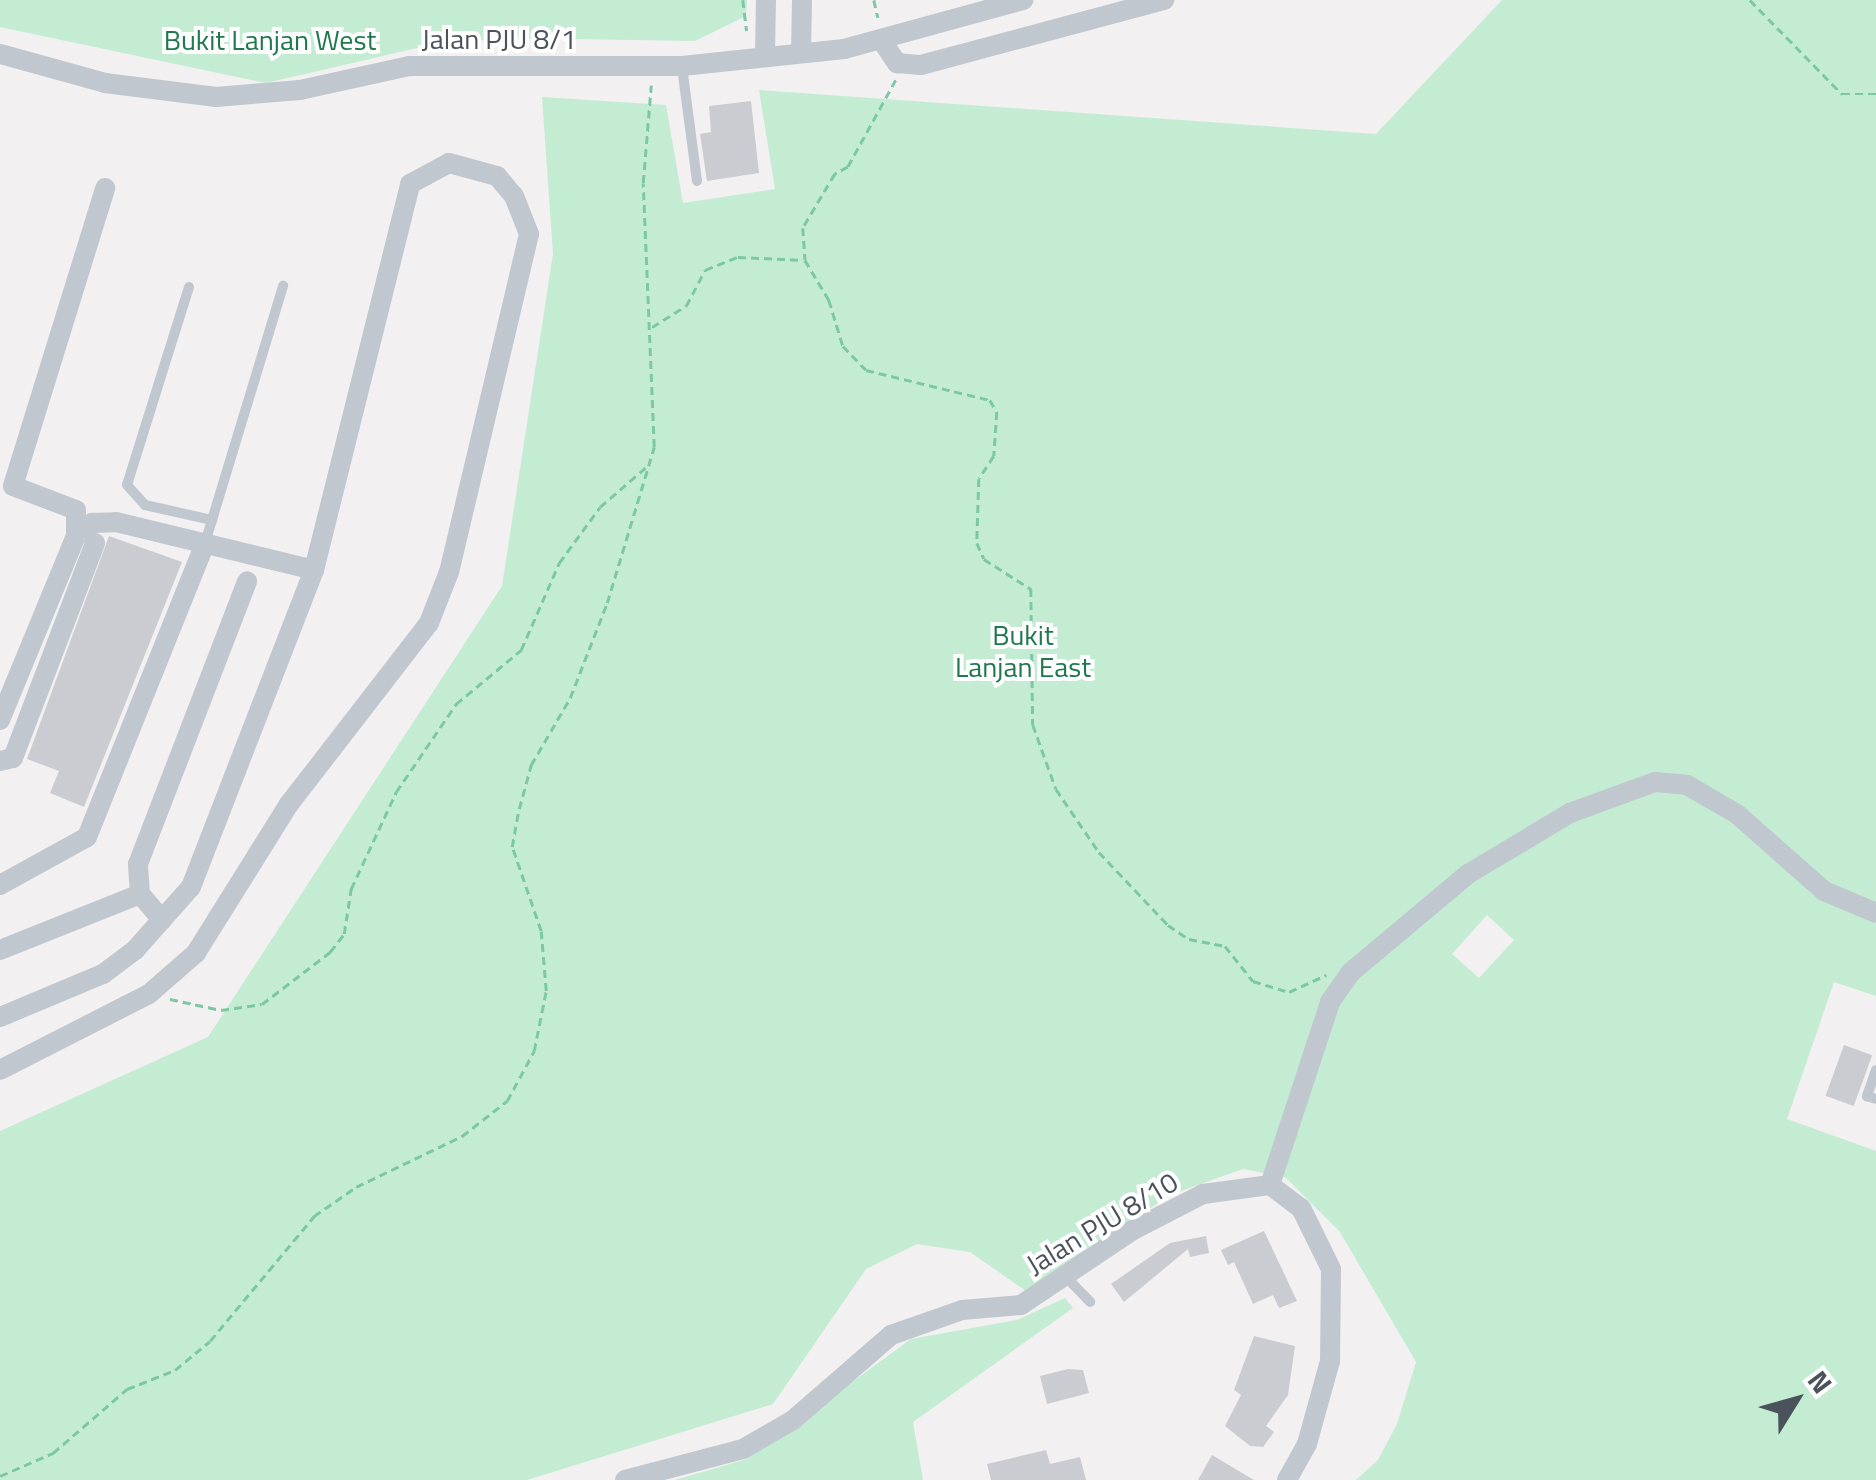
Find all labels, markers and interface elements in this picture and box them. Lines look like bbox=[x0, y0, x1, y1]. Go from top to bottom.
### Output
street label: Jalan PJU 8/1 bbox=[422, 22, 576, 56]
park label: Bukit Lanjan West bbox=[164, 23, 376, 57]
park label: Bukit Lanjan East bbox=[955, 618, 1091, 684]
street label: Jalan PJU 8/10 bbox=[1020, 1165, 1184, 1281]
north arrow bbox=[1746, 1350, 1846, 1450]
text: N bbox=[1797, 1361, 1843, 1402]

